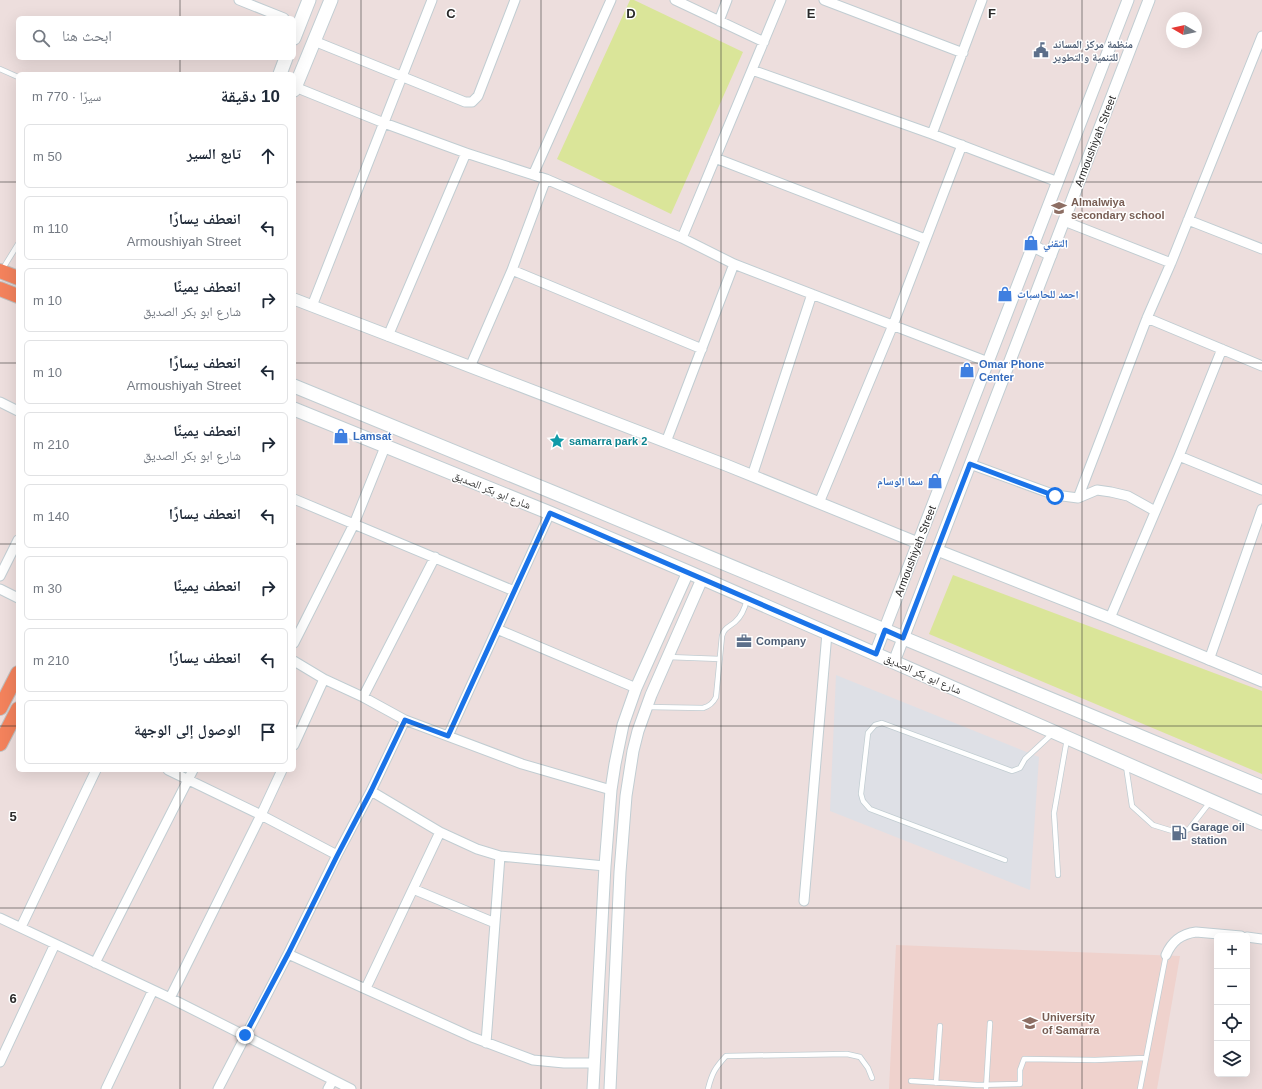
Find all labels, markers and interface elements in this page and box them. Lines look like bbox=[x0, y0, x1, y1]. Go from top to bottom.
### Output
text: C bbox=[446, 6, 456, 21]
text: D bbox=[626, 6, 636, 21]
text: E bbox=[807, 6, 816, 21]
text: F bbox=[988, 6, 996, 21]
north arrow bbox=[1166, 12, 1202, 48]
search box bbox=[16, 16, 296, 60]
icon: search bbox=[30, 27, 52, 49]
text: ابحث هنا bbox=[62, 27, 112, 44]
place label: منظمة مركز المساند للتنمية والتطوير bbox=[1052, 38, 1133, 64]
public building icon: منظمة مركز المساند للتنمية والتطوير bbox=[1032, 41, 1050, 59]
text: 10 دقيقة bbox=[221, 87, 280, 106]
text: سيرًا · 770 m bbox=[32, 89, 101, 104]
street label: Armoushiyah Street bbox=[1072, 94, 1118, 188]
text: تابع السير bbox=[187, 145, 241, 162]
icon: ahead bbox=[257, 145, 279, 167]
text: 50 m bbox=[33, 149, 62, 164]
place label: Almalwiya secondary school bbox=[1071, 196, 1165, 221]
school or university icon: Almalwiya secondary school bbox=[1050, 199, 1068, 217]
text: انعطف يسارًا bbox=[169, 210, 241, 227]
icon: left bbox=[257, 217, 279, 239]
text: 110 m bbox=[33, 221, 68, 236]
text: Armoushiyah Street bbox=[127, 234, 241, 249]
shop icon: التقني bbox=[1022, 234, 1040, 252]
place label: التقني bbox=[1043, 237, 1068, 252]
text: انعطف يمينًا bbox=[173, 278, 241, 295]
shop icon: احمد للحاسبات bbox=[996, 285, 1014, 303]
place label: احمد للحاسبات bbox=[1017, 288, 1079, 301]
icon: right bbox=[257, 289, 279, 311]
text: 10 m bbox=[33, 293, 62, 308]
text: شارع ابو بكر الصديق bbox=[143, 304, 241, 319]
text: انعطف يسارًا bbox=[169, 354, 241, 371]
place label: Omar Phone Center bbox=[979, 358, 1044, 383]
icon: left bbox=[257, 361, 279, 383]
shop icon: Omar Phone Center bbox=[958, 361, 976, 379]
text: 10 m bbox=[33, 365, 62, 380]
text: Armoushiyah Street bbox=[127, 378, 241, 393]
text: انعطف يمينًا bbox=[173, 422, 241, 439]
shop icon: Lamsat bbox=[332, 427, 350, 445]
place label: Lamsat bbox=[353, 430, 392, 442]
place icon: samarra park 2 bbox=[548, 432, 566, 450]
icon: right bbox=[257, 433, 279, 455]
place label: samarra park 2 bbox=[569, 435, 647, 447]
text: 210 m bbox=[33, 437, 69, 452]
text: شارع ابو بكر الصديق bbox=[143, 448, 241, 463]
street label: شارع ابو بكر الصديق bbox=[451, 469, 533, 512]
shop icon: سما الوسام bbox=[926, 472, 944, 490]
place label: سما الوسام bbox=[877, 475, 923, 489]
route start bbox=[1046, 487, 1064, 505]
street label: Armoushiyah Street bbox=[892, 504, 938, 598]
text: انعطف يسارًا bbox=[169, 505, 241, 522]
icon: left bbox=[257, 505, 279, 527]
text: 140 m bbox=[33, 509, 69, 524]
text: انعطف يمينًا bbox=[173, 577, 241, 594]
icon: right bbox=[257, 577, 279, 599]
text: 30 m bbox=[33, 581, 62, 596]
office icon: Company bbox=[735, 632, 753, 650]
place label: Company bbox=[756, 635, 807, 647]
text: انعطف يسارًا bbox=[169, 649, 241, 666]
icon: left bbox=[257, 649, 279, 671]
street label: شارع ابو بكر الصديق bbox=[882, 652, 963, 697]
text: 210 m bbox=[33, 653, 69, 668]
text: الوصول إلى الوجهة bbox=[134, 721, 241, 738]
icon: arrive bbox=[257, 721, 279, 743]
text: 5 bbox=[9, 809, 17, 824]
place label: Garage oil station bbox=[1191, 821, 1245, 846]
fuel station icon: Garage oil station bbox=[1170, 824, 1188, 842]
map controls bbox=[1214, 933, 1250, 1077]
button: + bbox=[1214, 933, 1250, 969]
button: − bbox=[1214, 969, 1250, 1005]
text: 6 bbox=[9, 991, 17, 1006]
button: locate bbox=[1214, 1005, 1250, 1041]
place label: University of Samarra bbox=[1042, 1011, 1100, 1036]
school or university icon: University of Samarra bbox=[1021, 1014, 1039, 1032]
route end bbox=[236, 1026, 254, 1044]
button: layers bbox=[1214, 1041, 1250, 1077]

